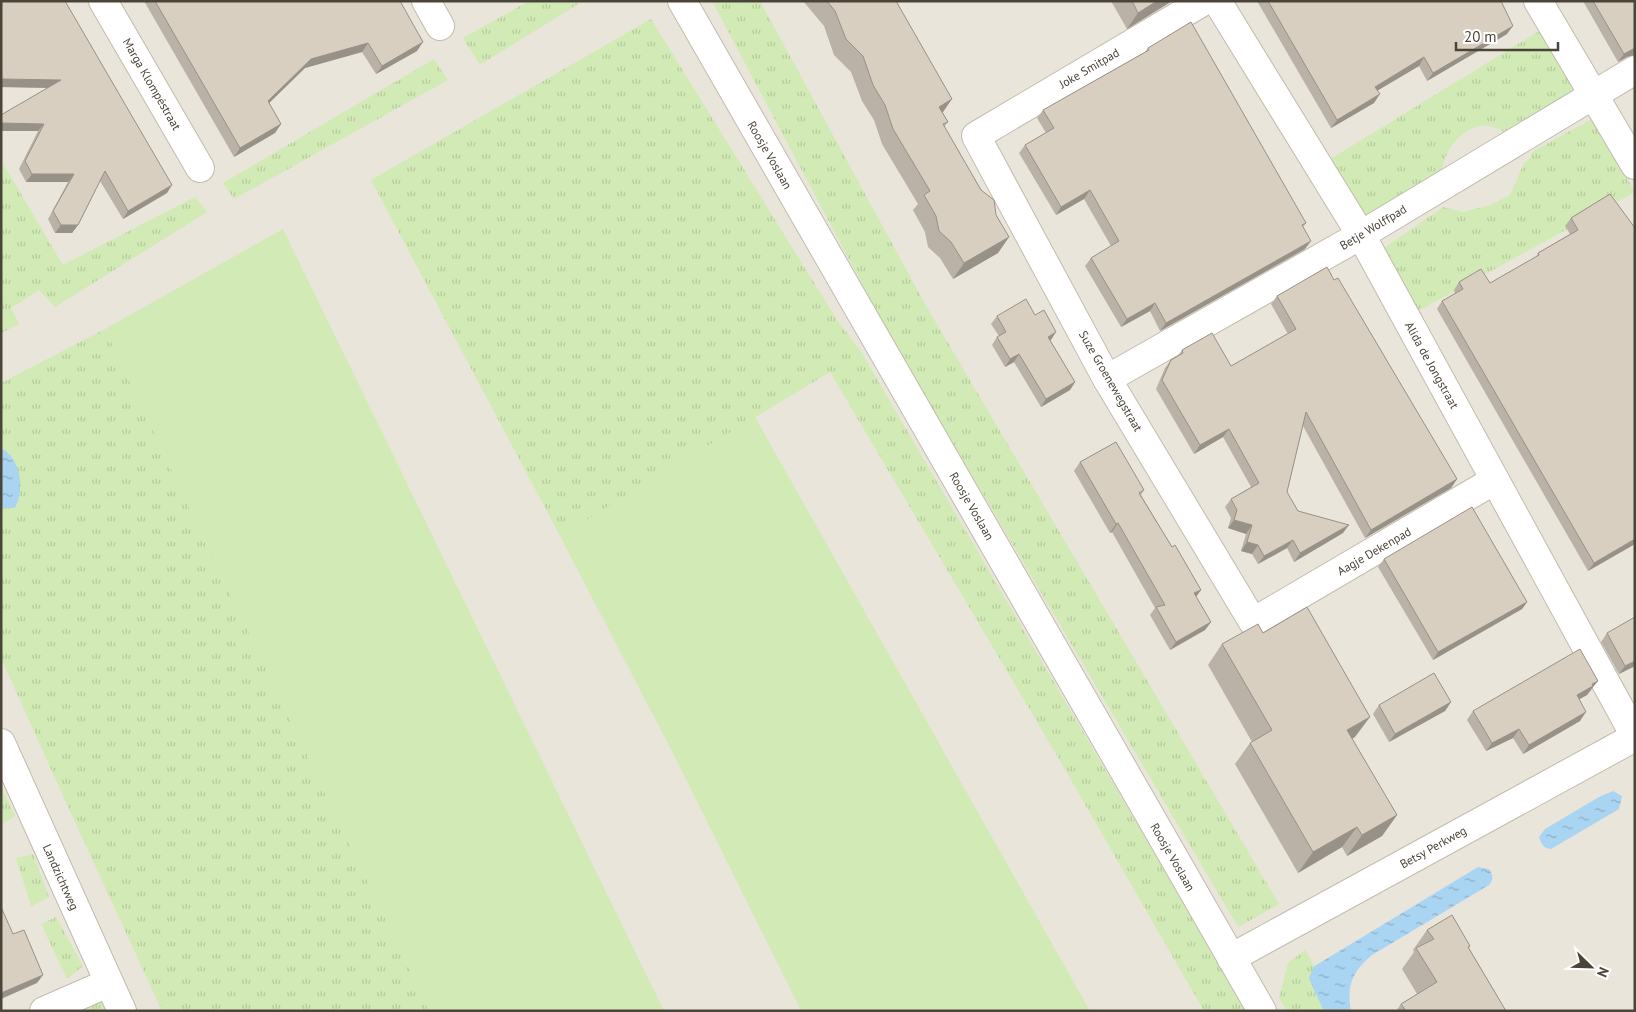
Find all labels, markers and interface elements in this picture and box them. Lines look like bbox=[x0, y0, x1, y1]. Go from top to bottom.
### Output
scale bar bbox=[1456, 20, 1558, 52]
text: 20 m bbox=[1464, 27, 1497, 46]
street label: Marga Klompéstraat bbox=[120, 35, 184, 133]
street label: Joke Smitpad bbox=[1055, 45, 1122, 92]
street label: Roosje Voslaan bbox=[744, 118, 796, 192]
street label: Betje Wolffpad bbox=[1337, 201, 1409, 253]
street label: Alida de Jongstraat bbox=[1402, 319, 1462, 411]
street label: Suze Groenewegstraat bbox=[1076, 328, 1146, 434]
street label: Roosje Voslaan bbox=[946, 469, 998, 543]
street label: Aagje Dekenpad bbox=[1334, 524, 1414, 578]
street label: Roosje Voslaan bbox=[1147, 820, 1199, 894]
street label: Betsy Perkweg bbox=[1397, 823, 1469, 871]
street label: Landzichtweg bbox=[40, 842, 82, 912]
north arrow bbox=[1566, 942, 1616, 992]
text: N bbox=[1593, 964, 1613, 980]

